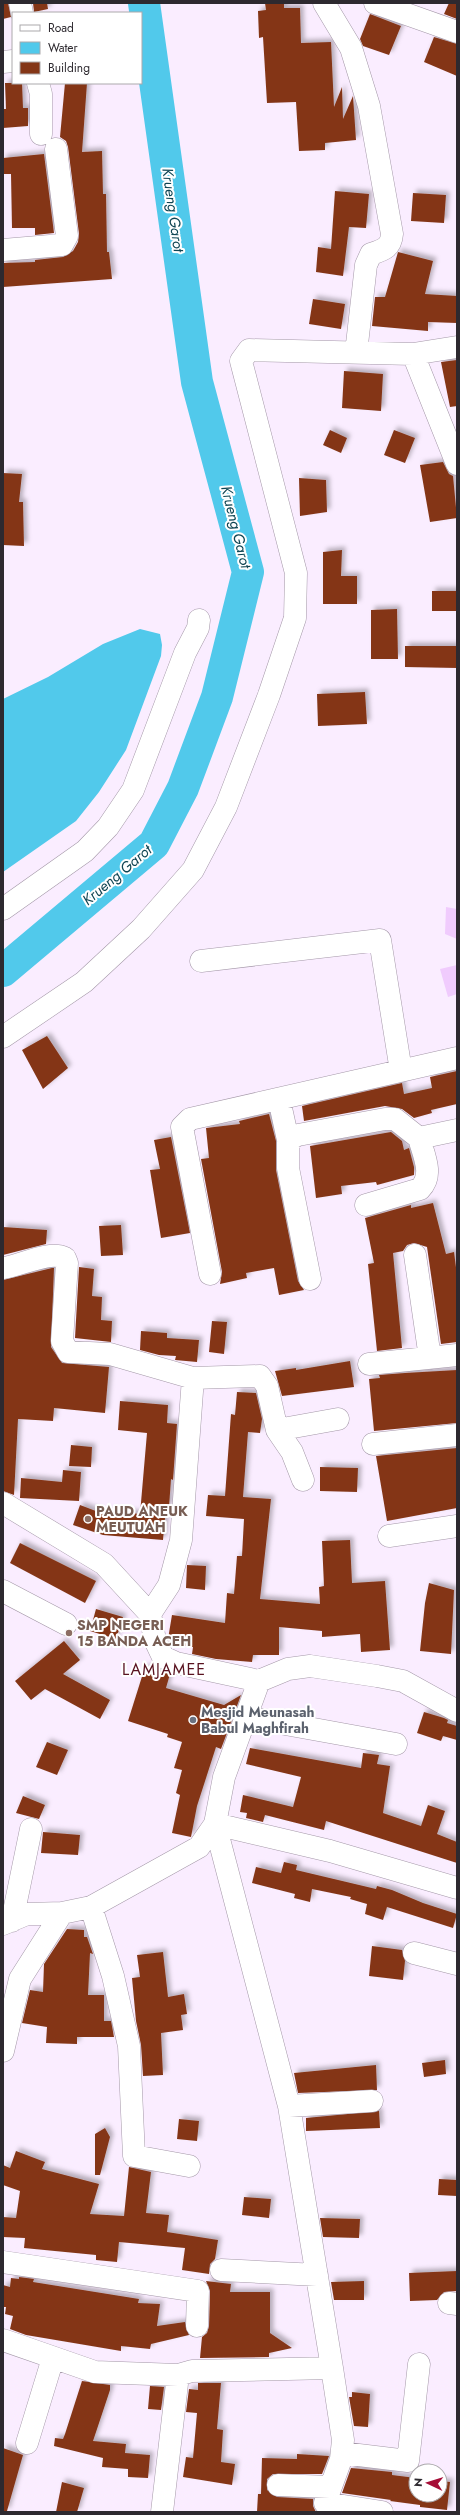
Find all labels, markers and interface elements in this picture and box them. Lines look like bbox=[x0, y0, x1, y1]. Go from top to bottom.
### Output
legend bbox=[12, 12, 142, 84]
text: Road bbox=[48, 19, 74, 37]
text: Water bbox=[48, 39, 79, 57]
text: Building bbox=[48, 59, 90, 77]
water label: Krueng Garot bbox=[156, 167, 190, 255]
water label: Krueng Garot bbox=[215, 483, 257, 572]
water label: Krueng Garot bbox=[78, 838, 158, 911]
place label: PAUD ANEUK MEUTUAH bbox=[96, 1501, 188, 1537]
marker: PAUD ANEUK MEUTUAH bbox=[83, 1514, 93, 1524]
place label: SMP NEGERI 15 BANDA ACEH bbox=[77, 1615, 191, 1651]
marker: SMP NEGERI 15 BANDA ACEH bbox=[64, 1628, 74, 1638]
district label: LAMJAMEE bbox=[122, 1658, 206, 1681]
place label: Mesjid Meunasah Babul Maghfirah bbox=[201, 1702, 314, 1738]
marker: Mesjid Meunasah Babul Maghfirah bbox=[188, 1715, 198, 1725]
north arrow bbox=[408, 2463, 448, 2503]
text: N bbox=[410, 2477, 426, 2487]

